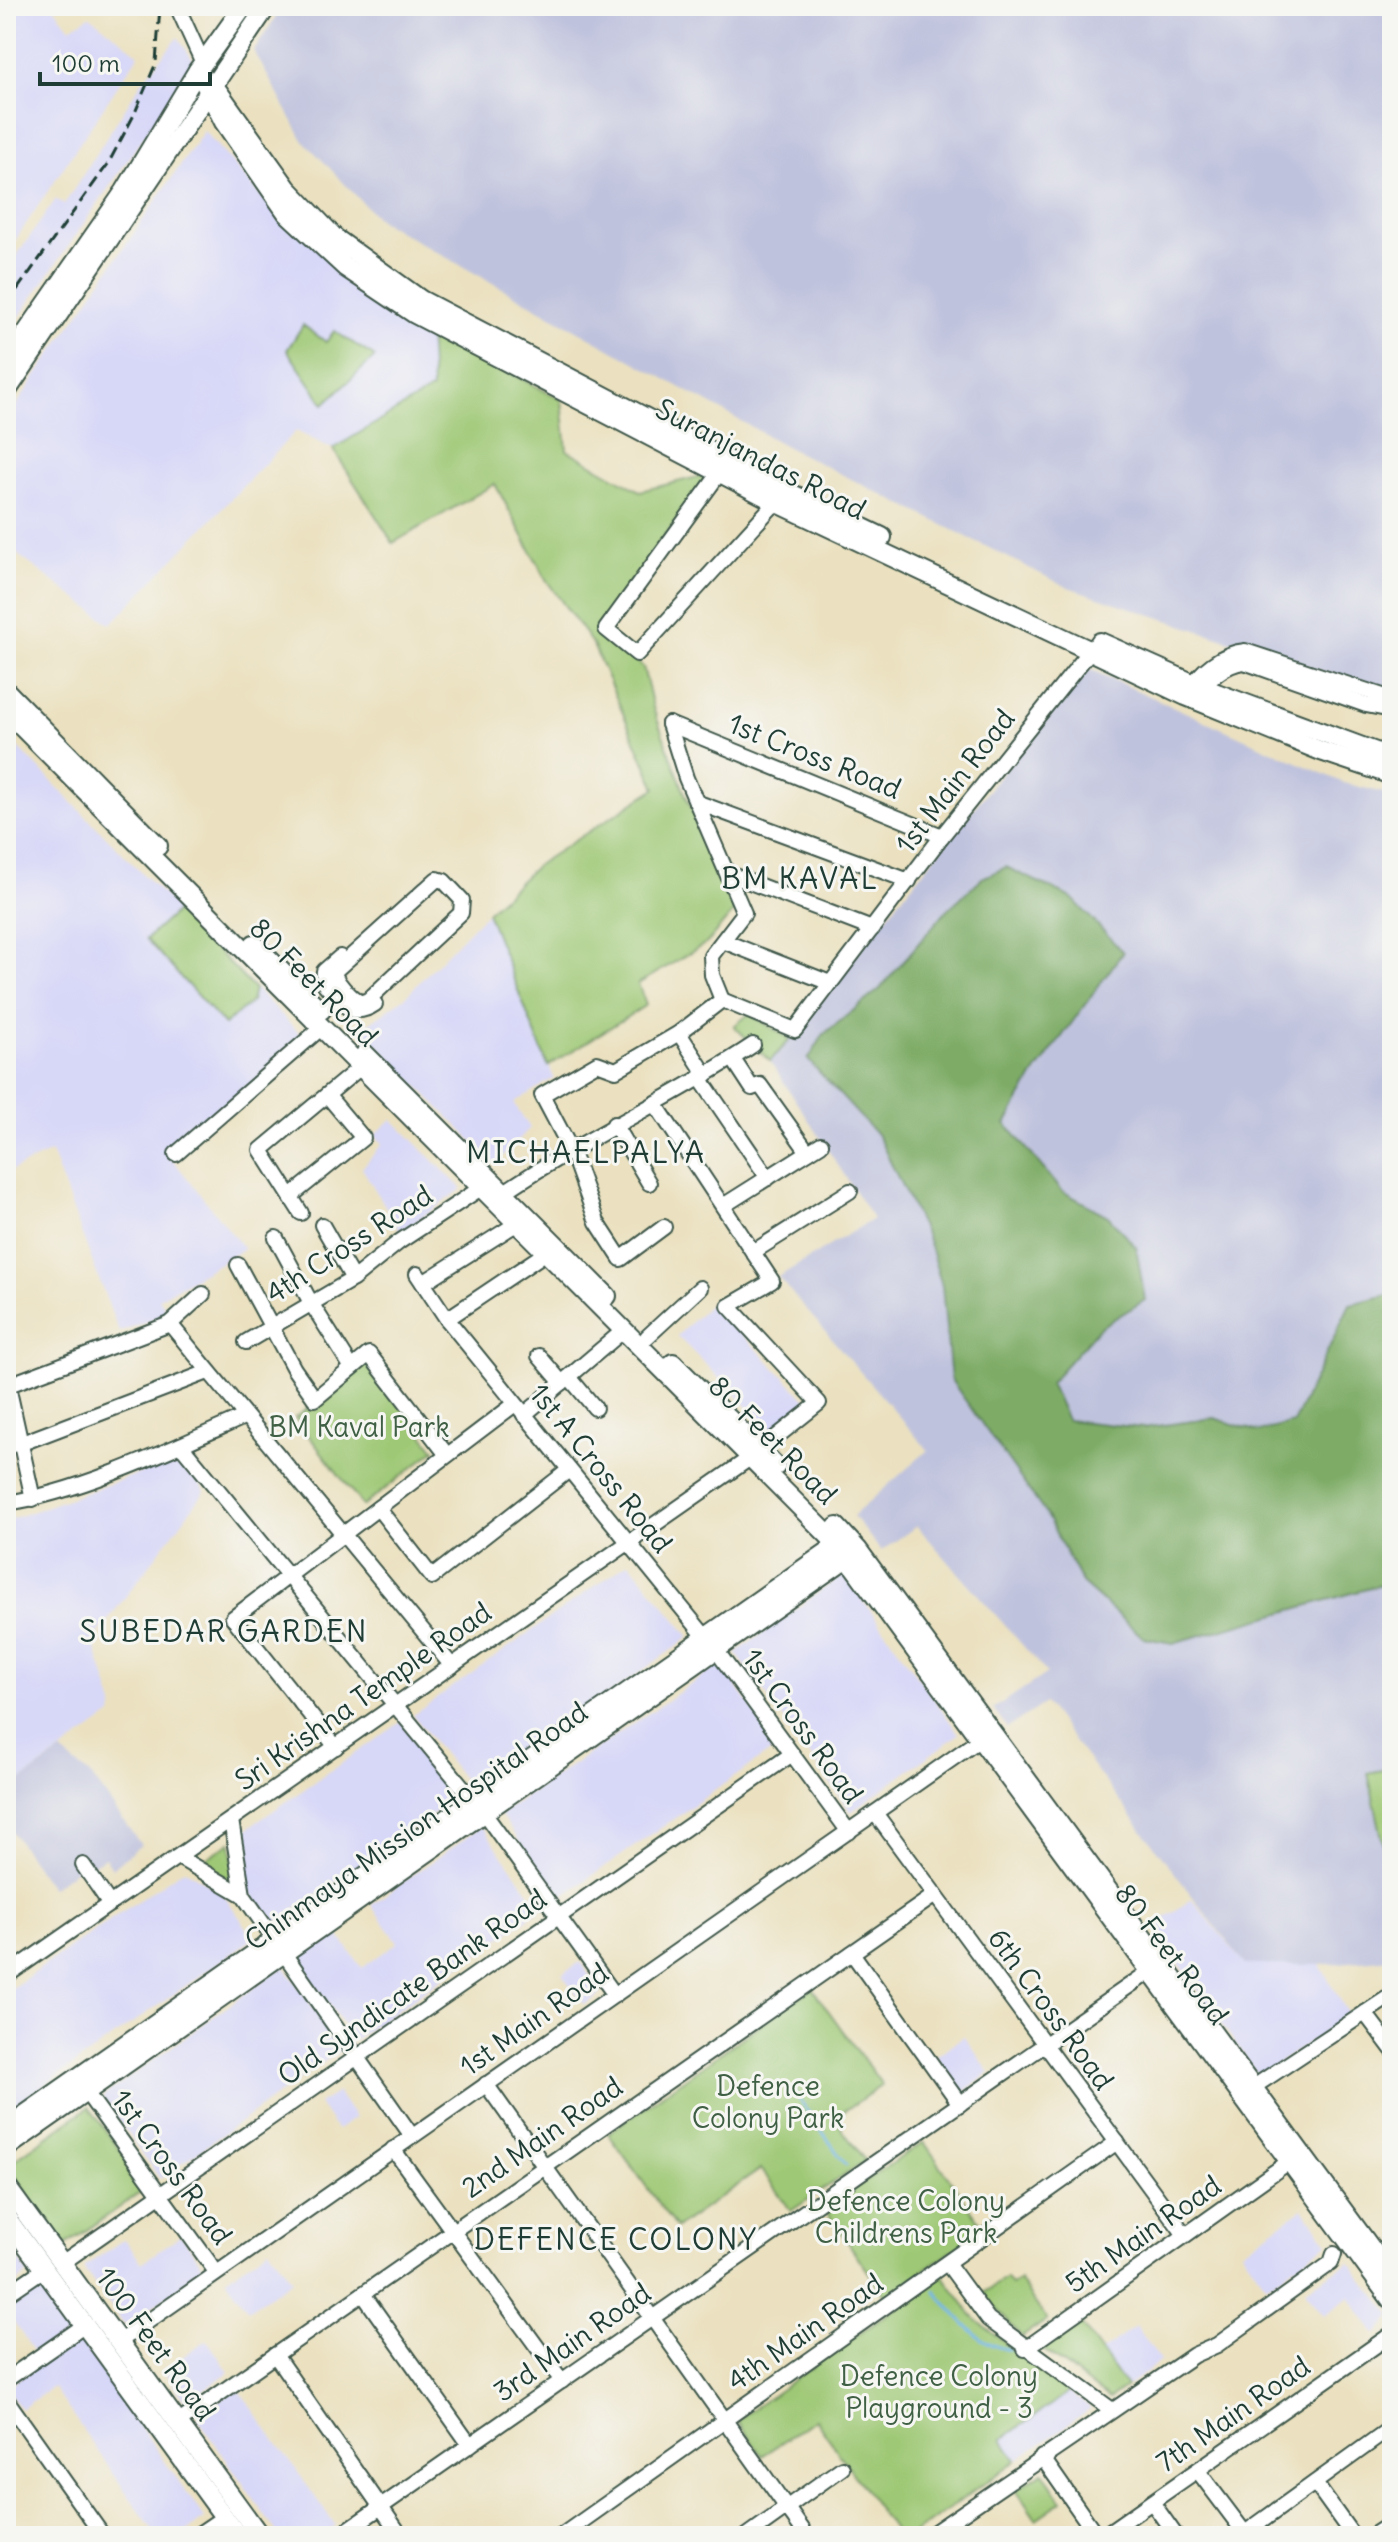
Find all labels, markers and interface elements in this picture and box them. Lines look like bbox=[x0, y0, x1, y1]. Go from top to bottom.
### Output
scale bar bbox=[40, 36, 210, 86]
text: 100 m bbox=[52, 48, 120, 78]
street label: Suranjandas Road bbox=[650, 390, 872, 528]
street label: 1st Main Road bbox=[887, 702, 1023, 860]
street label: 1st Cross Road bbox=[723, 705, 907, 807]
district label: BM KAVAL bbox=[721, 859, 879, 897]
street label: 80 Feet Road bbox=[242, 910, 386, 1054]
district label: MICHAELPALYA bbox=[466, 1133, 706, 1171]
street label: 4th Cross Road bbox=[259, 1177, 439, 1311]
street label: 80 Feet Road bbox=[701, 1368, 845, 1512]
street label: 1st A Cross Road bbox=[522, 1376, 680, 1560]
park label: BM Kaval Park bbox=[268, 1409, 450, 1445]
street label: Sri Krishna Temple Road bbox=[228, 1594, 498, 1798]
district label: SUBEDAR GARDEN bbox=[80, 1612, 368, 1650]
street label: 1st Cross Road bbox=[735, 1641, 871, 1811]
street label: Chinmaya Mission Hospital Road bbox=[238, 1694, 594, 1958]
street label: 80 Feet Road bbox=[1107, 1876, 1237, 2032]
street label: Old Syndicate Bank Road bbox=[271, 1881, 553, 2093]
street label: 6th Cross Road bbox=[980, 1921, 1122, 2097]
street label: 1st Main Road bbox=[453, 1955, 615, 2083]
street label: 2nd Main Road bbox=[455, 2068, 629, 2206]
park label: Defence Colony Park bbox=[692, 2068, 844, 2136]
street label: 1st Cross Road bbox=[104, 2082, 240, 2252]
street label: 5th Main Road bbox=[1058, 2167, 1228, 2301]
park label: Defence Colony Childrens Park bbox=[807, 2183, 1005, 2251]
district label: DEFENCE COLONY bbox=[474, 2220, 758, 2258]
street label: 100 Feet Road bbox=[88, 2260, 224, 2428]
street label: 4th Main Road bbox=[720, 2265, 890, 2399]
street label: 3rd Main Road bbox=[487, 2275, 657, 2409]
street label: 7th Main Road bbox=[1149, 2348, 1317, 2480]
park label: Defence Colony Playground - 3 bbox=[840, 2358, 1038, 2426]

